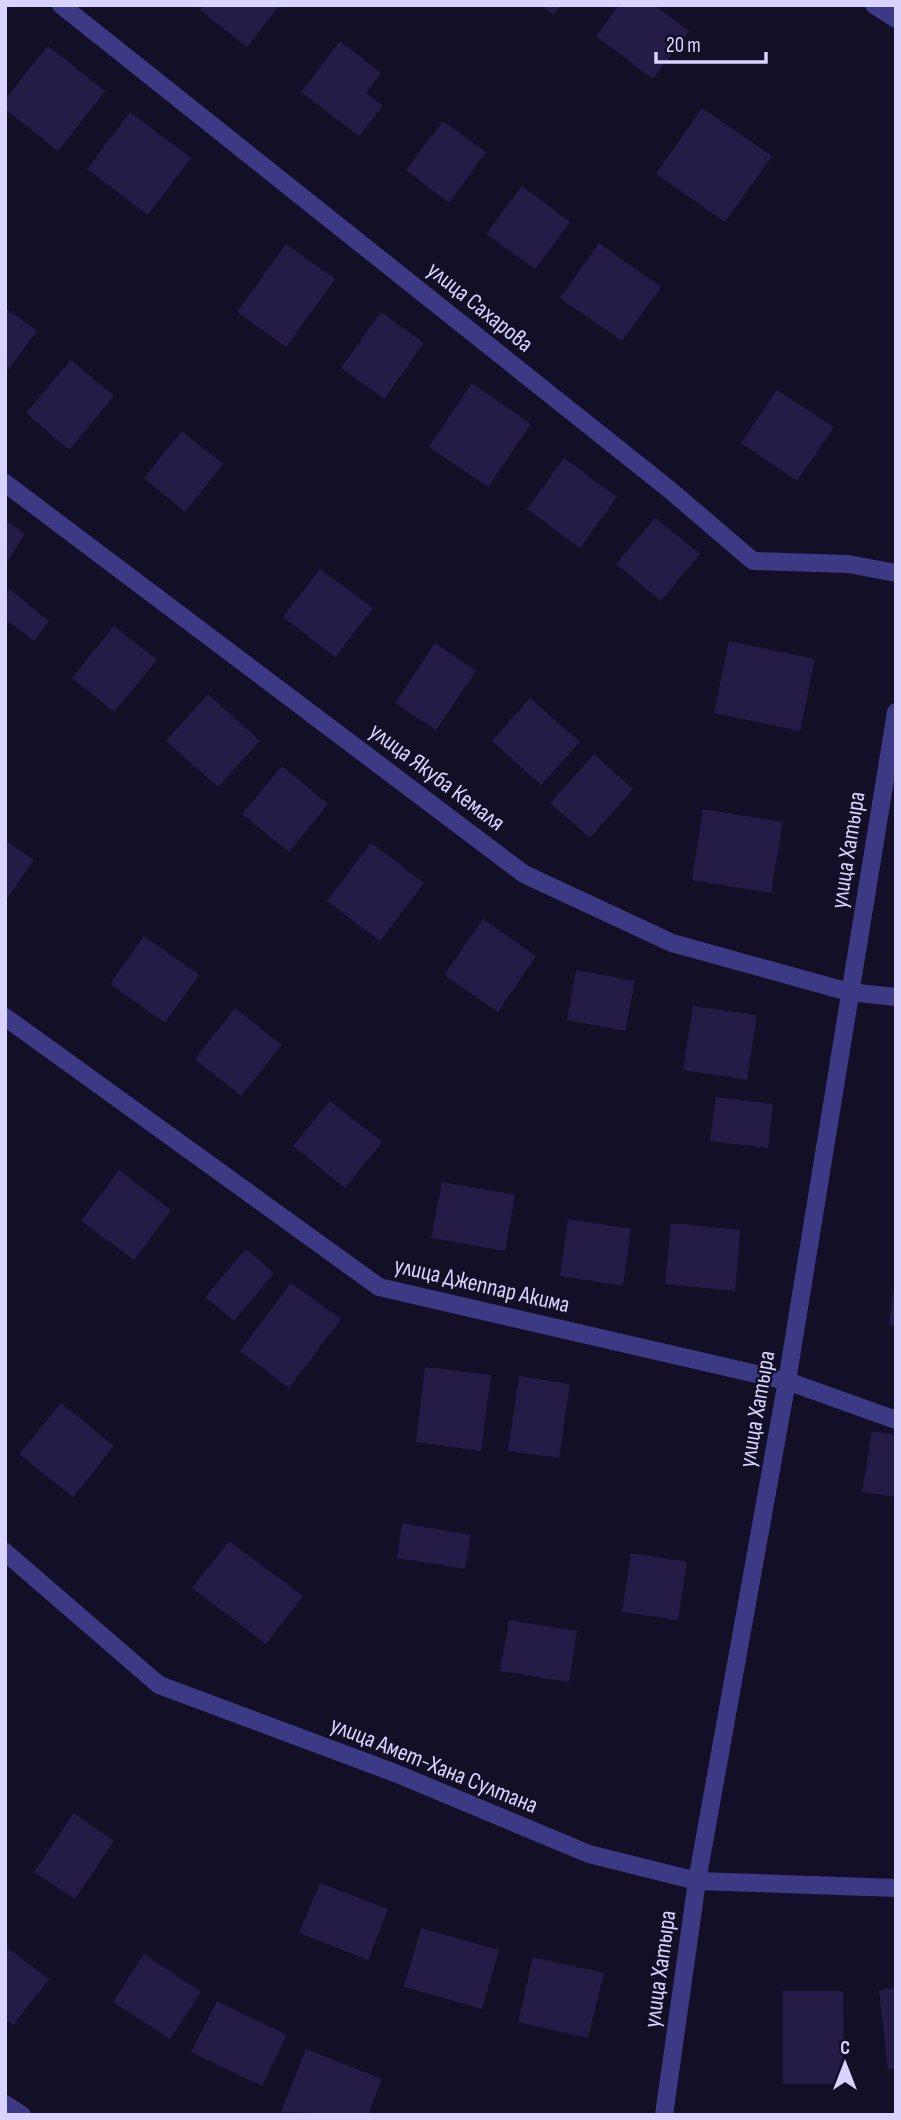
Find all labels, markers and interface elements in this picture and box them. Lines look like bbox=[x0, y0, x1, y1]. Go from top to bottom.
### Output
scale bar bbox=[656, 21, 766, 65]
text: 20 m bbox=[666, 33, 701, 58]
street label: улица Сахарова bbox=[421, 255, 539, 359]
street label: улица Якуба Кемаля bbox=[364, 717, 510, 837]
street label: улица Хатыра bbox=[824, 789, 872, 911]
street label: улица Джеппар Акима bbox=[391, 1251, 573, 1319]
street label: улица Хатыра bbox=[732, 1348, 782, 1470]
street label: улица Амет-Хана Султана bbox=[326, 1710, 542, 1820]
street label: улица Хатыра bbox=[637, 1909, 683, 2029]
north arrow bbox=[810, 2029, 880, 2099]
text: С bbox=[840, 2037, 850, 2060]

